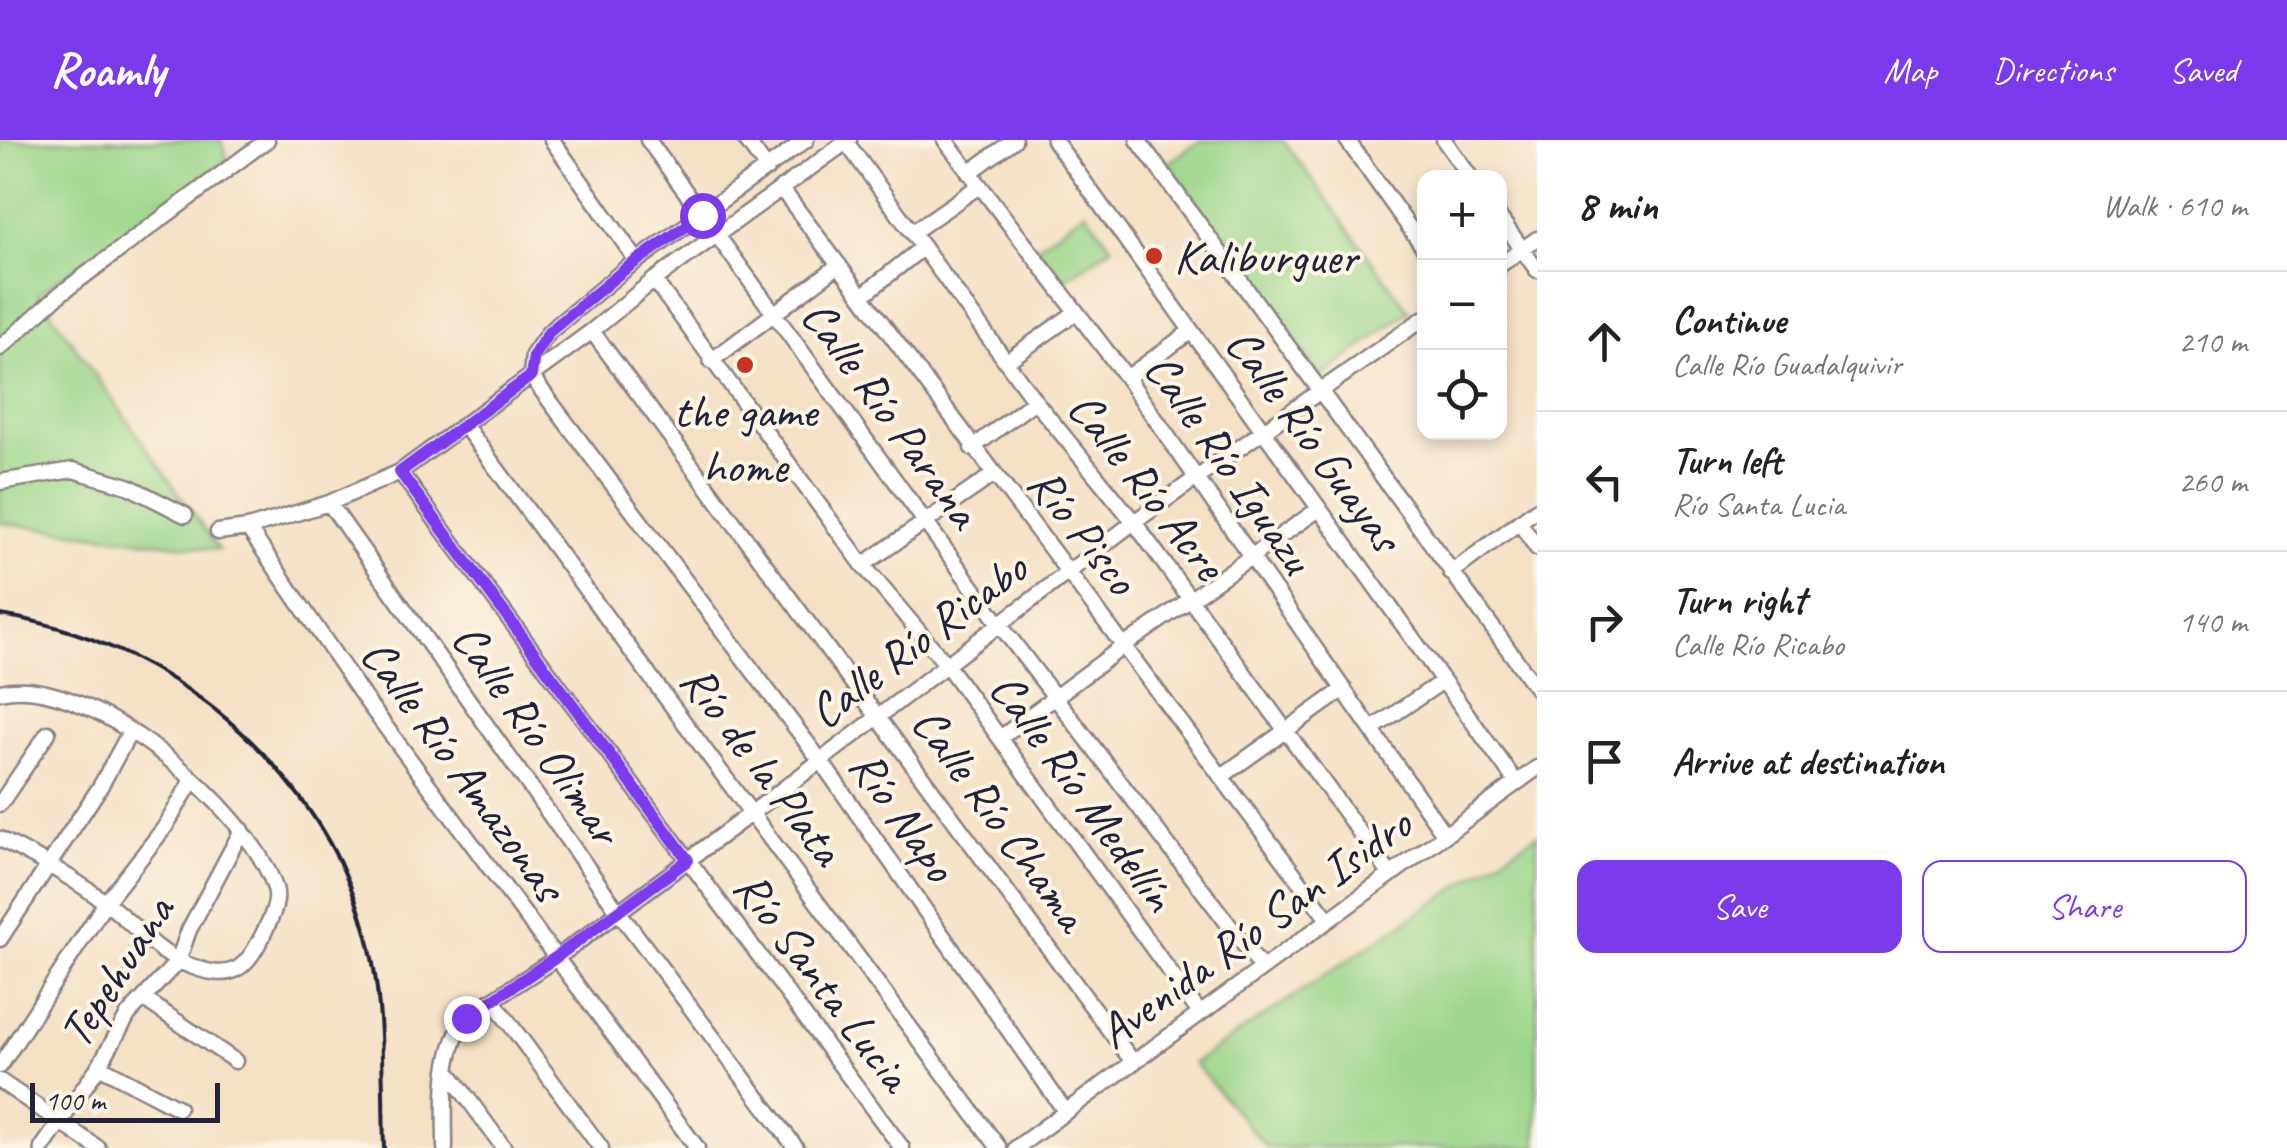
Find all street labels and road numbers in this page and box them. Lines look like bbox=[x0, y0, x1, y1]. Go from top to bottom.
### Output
street label: Calle Río Parana bbox=[788, 288, 996, 542]
street label: Calle Río Guayas bbox=[1213, 316, 1418, 566]
street label: Calle Río Iguazu bbox=[1132, 341, 1329, 587]
street label: Calle Río Acre bbox=[1055, 379, 1241, 594]
street label: Río Pisco bbox=[1015, 455, 1153, 608]
street label: Calle Río Ricabo bbox=[797, 536, 1041, 741]
street label: Calle Río Olimar bbox=[439, 611, 638, 859]
street label: Calle Río Amazonas bbox=[348, 627, 581, 916]
street label: Río de la Plata bbox=[667, 653, 859, 879]
street label: Calle Río Medellín bbox=[977, 661, 1191, 924]
street label: Calle Río Chama bbox=[899, 695, 1104, 946]
street label: Río Napo bbox=[837, 738, 971, 894]
street label: Avenida Río San Isidro bbox=[1086, 792, 1425, 1062]
street label: Río Santa Lucia bbox=[721, 859, 928, 1106]
street label: Tepehuana bbox=[45, 882, 188, 1058]

